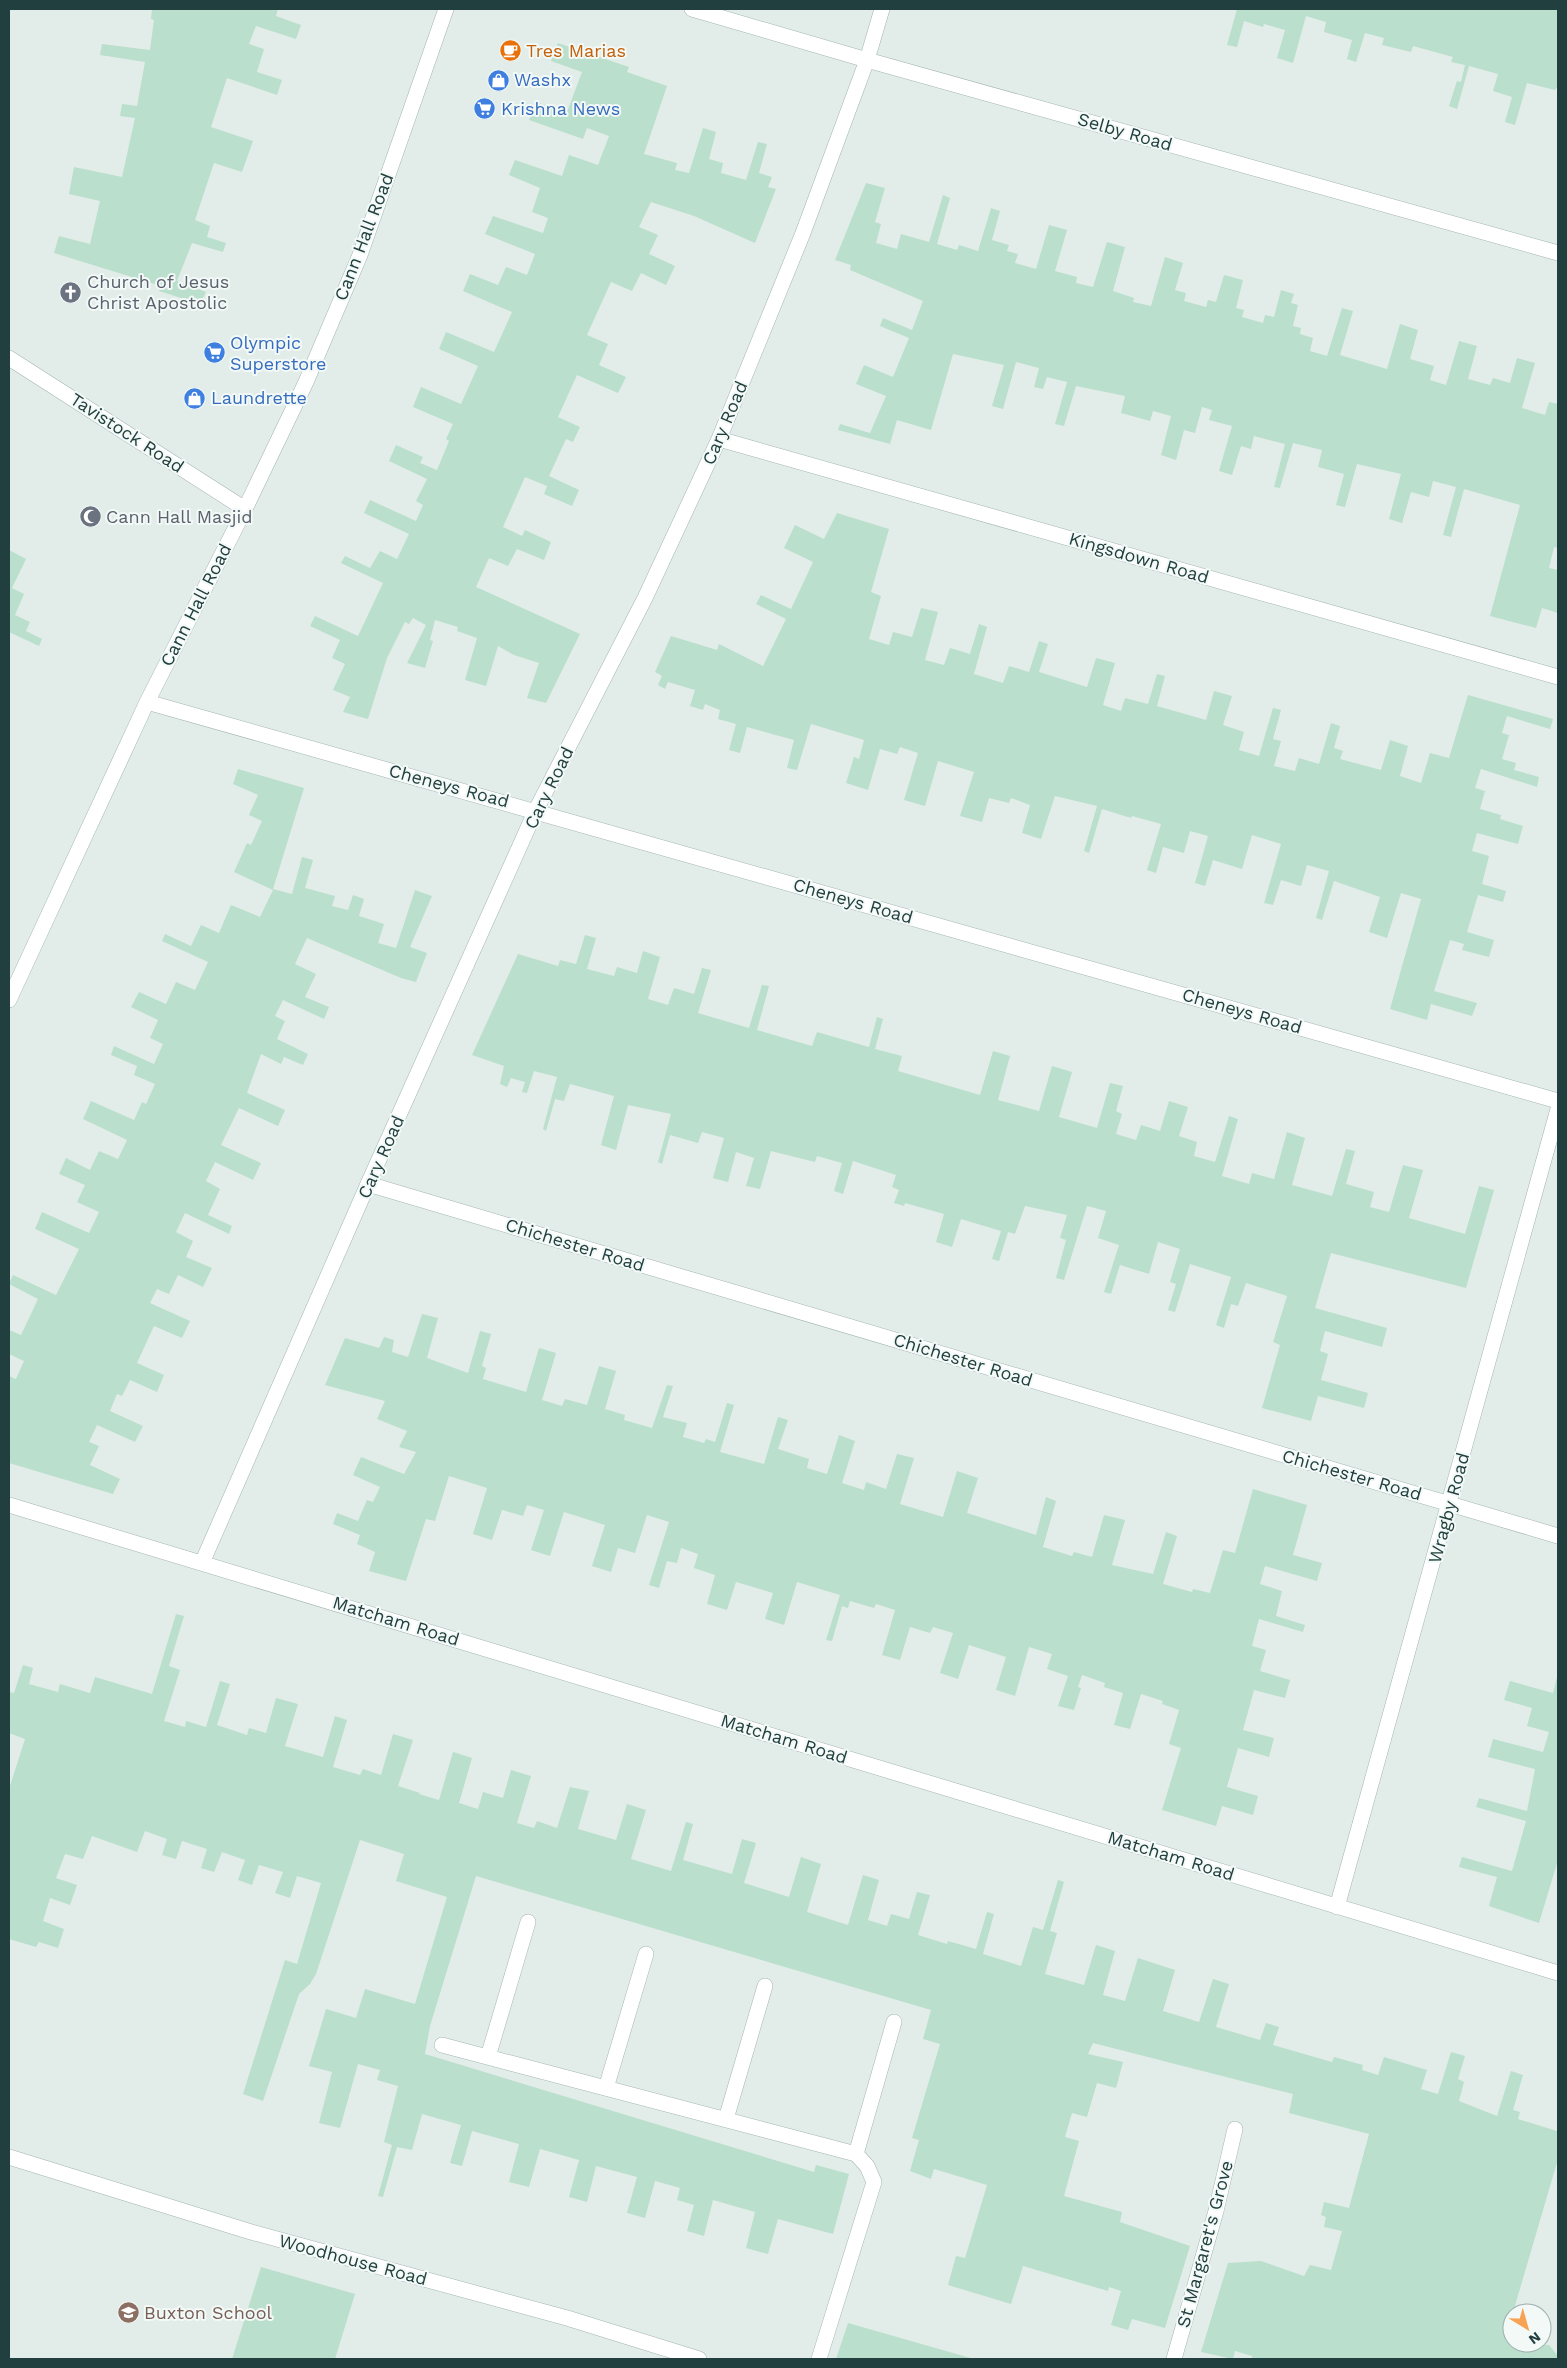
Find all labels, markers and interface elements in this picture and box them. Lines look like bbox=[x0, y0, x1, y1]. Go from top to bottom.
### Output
cafe icon: Tres Marias bbox=[498, 39, 522, 63]
place label: Tres Marias bbox=[526, 40, 626, 61]
shop icon: Washx bbox=[486, 68, 510, 92]
place label: Washx bbox=[514, 69, 571, 90]
supermarket icon: Krishna News bbox=[473, 97, 497, 121]
place label: Krishna News bbox=[501, 98, 620, 119]
street label: Selby Road bbox=[1075, 108, 1175, 155]
street label: Cann Hall Road bbox=[330, 170, 397, 303]
place label: Church of Jesus Christ Apostolic bbox=[87, 271, 229, 313]
church icon: Church of Jesus Christ Apostolic bbox=[59, 280, 83, 304]
place label: Olympic Superstore bbox=[230, 332, 326, 374]
supermarket icon: Olympic Superstore bbox=[202, 341, 226, 365]
street label: Cary Road bbox=[698, 378, 752, 468]
shop icon: Laundrette bbox=[183, 386, 207, 410]
place label: Laundrette bbox=[211, 387, 307, 408]
street label: Tavistock Road bbox=[67, 388, 188, 477]
mosque icon: Cann Hall Masjid bbox=[78, 505, 102, 529]
place label: Cann Hall Masjid bbox=[106, 506, 253, 527]
street label: Kingsdown Road bbox=[1067, 527, 1212, 588]
street label: Cann Hall Road bbox=[156, 540, 235, 670]
street label: Cary Road bbox=[520, 743, 577, 832]
street label: Cheneys Road bbox=[387, 759, 512, 812]
street label: Cheneys Road bbox=[791, 873, 915, 928]
street label: Cheneys Road bbox=[1180, 983, 1304, 1038]
street label: Cary Road bbox=[353, 1112, 408, 1202]
street label: Chichester Road bbox=[503, 1213, 647, 1276]
street label: Chichester Road bbox=[891, 1328, 1035, 1391]
street label: Chichester Road bbox=[1280, 1445, 1424, 1505]
street label: Wragby Road bbox=[1424, 1450, 1473, 1565]
street label: Matcham Road bbox=[330, 1591, 462, 1650]
street label: Matcham Road bbox=[718, 1709, 850, 1768]
street label: Matcham Road bbox=[1105, 1826, 1237, 1885]
street label: St Margaret's Grove bbox=[1172, 2158, 1237, 2330]
street label: Woodhouse Road bbox=[277, 2230, 430, 2289]
school or university icon: Buxton School bbox=[116, 2301, 140, 2325]
place label: Buxton School bbox=[144, 2302, 272, 2323]
north arrow bbox=[1502, 2303, 1552, 2353]
text: N bbox=[1526, 2329, 1544, 2348]

